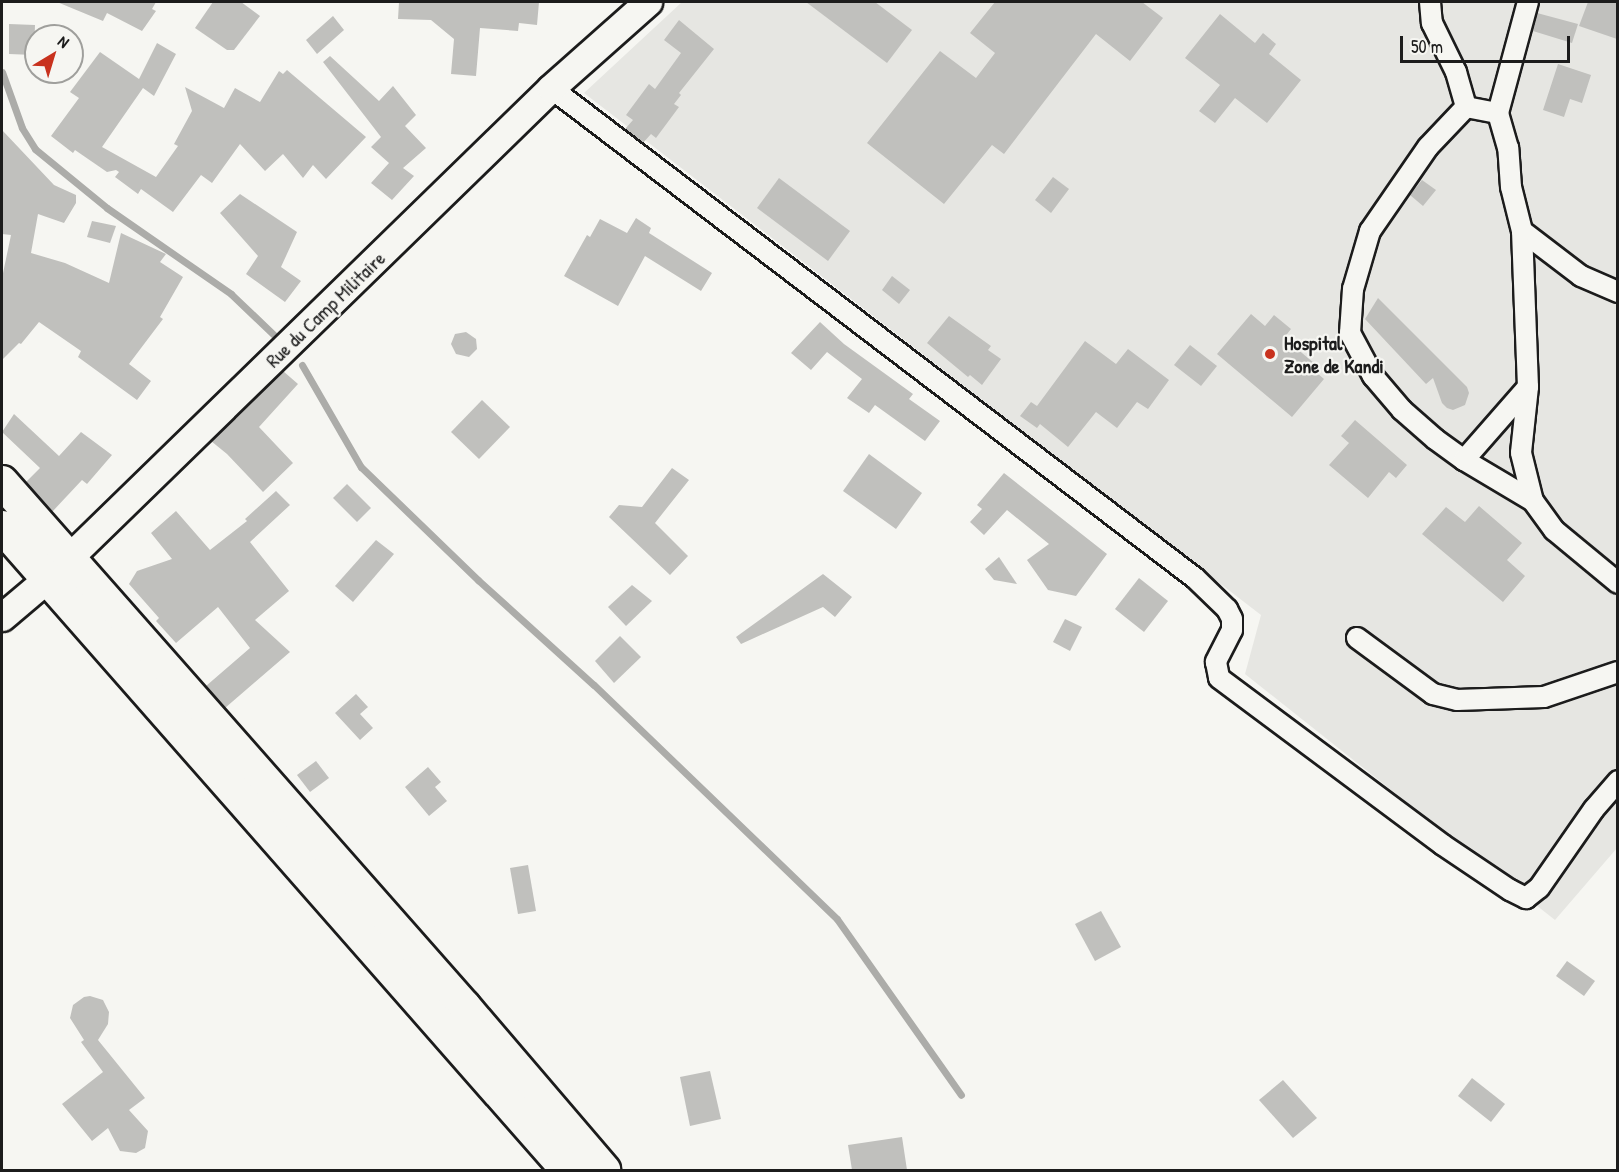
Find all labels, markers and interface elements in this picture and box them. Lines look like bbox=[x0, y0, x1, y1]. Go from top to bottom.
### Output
north arrow bbox=[24, 24, 84, 84]
scale bar bbox=[1403, 24, 1572, 62]
text: N bbox=[54, 30, 74, 53]
text: 50 m bbox=[1411, 34, 1443, 59]
street label: Rue du Camp Militaire bbox=[260, 246, 390, 372]
place label: Hospital Zone de Kandi bbox=[1284, 330, 1384, 377]
marker: Hospital Zone de Kandi bbox=[1261, 345, 1279, 363]

